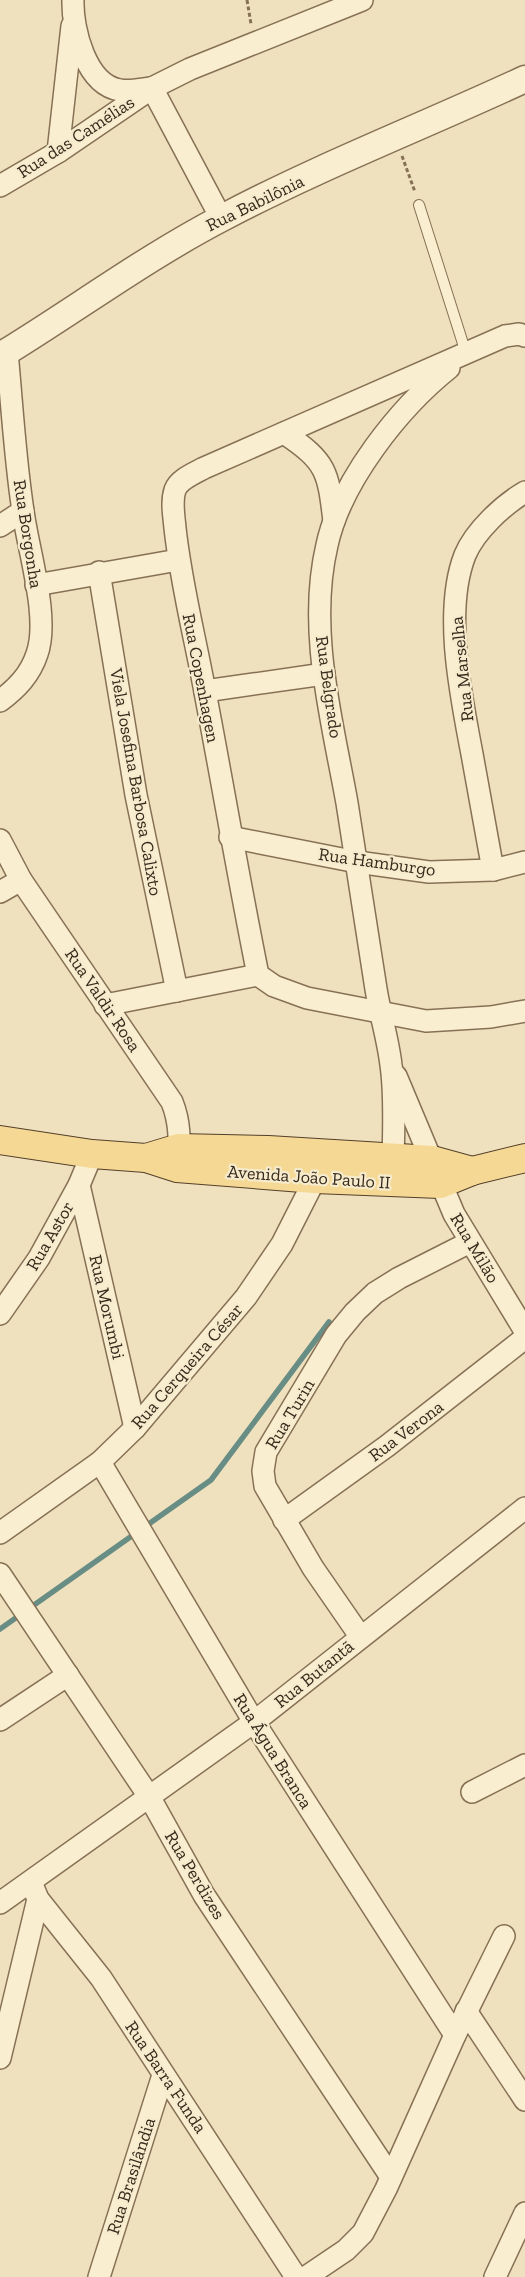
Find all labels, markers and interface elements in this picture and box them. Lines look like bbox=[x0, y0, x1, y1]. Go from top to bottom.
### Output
street label: Rua das Camélias bbox=[13, 91, 139, 183]
street label: Rua Babilônia bbox=[202, 170, 308, 236]
street label: Rua Borgonha bbox=[9, 478, 48, 590]
street label: Rua Copenhagen bbox=[178, 612, 224, 745]
street label: Rua Marselha bbox=[445, 615, 478, 723]
street label: Rua Belgrado bbox=[311, 634, 347, 740]
street label: Viela Josefina Barbosa Calixto bbox=[105, 666, 167, 897]
street label: Rua Hamburgo bbox=[317, 843, 437, 881]
street label: Rua Valdir Rosa bbox=[60, 944, 146, 1056]
street label: Avenida João Paulo II bbox=[227, 1160, 392, 1194]
street label: Rua Astor bbox=[21, 1197, 79, 1275]
street label: Rua Milão bbox=[446, 1209, 504, 1287]
street label: Rua Morumbi bbox=[84, 1253, 130, 1361]
street label: Rua Cerqueira César bbox=[126, 1299, 248, 1433]
street label: Rua Turin bbox=[261, 1374, 320, 1453]
street label: Rua Verona bbox=[364, 1396, 448, 1466]
street label: Rua Butantã bbox=[270, 1635, 358, 1713]
street label: Rua Água Branca bbox=[229, 1689, 317, 1813]
street label: Rua Perdizes bbox=[160, 1827, 230, 1923]
street label: Rua Barra Funda bbox=[120, 2017, 212, 2137]
street label: Rua Brasilândia bbox=[102, 2115, 160, 2237]

